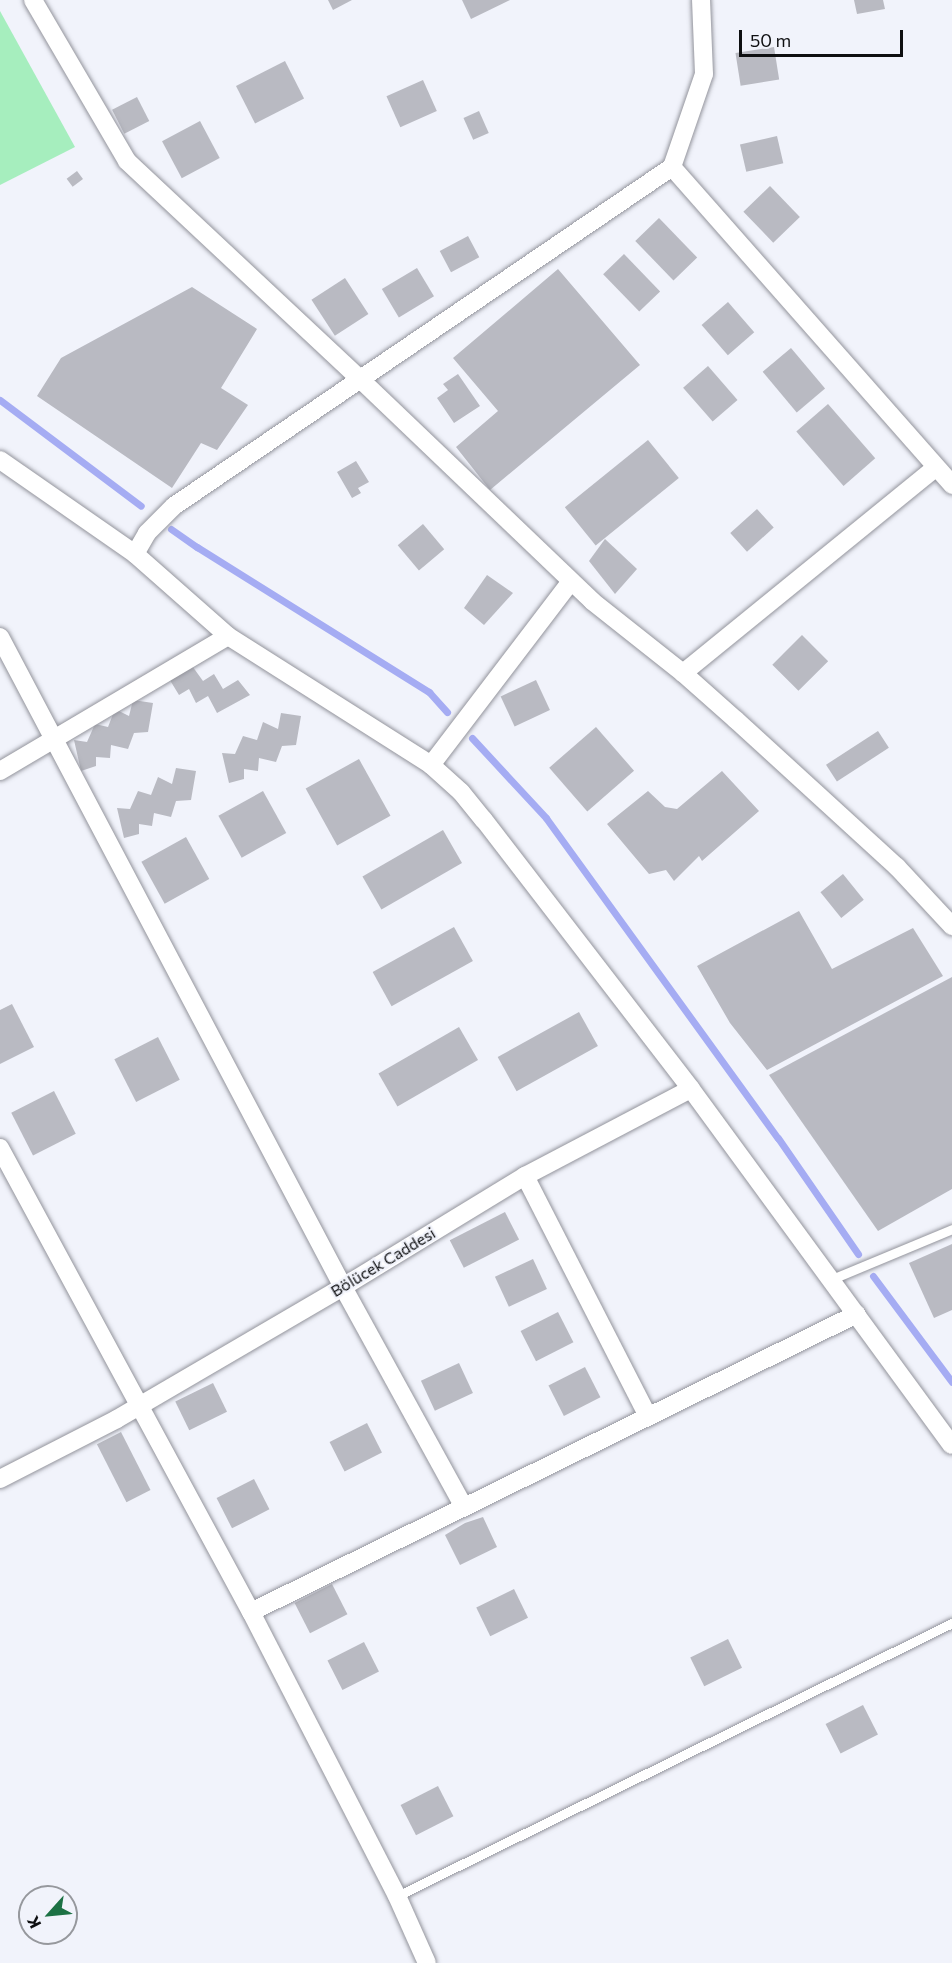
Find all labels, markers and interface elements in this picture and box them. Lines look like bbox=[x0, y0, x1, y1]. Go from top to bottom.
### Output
scale bar bbox=[742, 18, 906, 56]
text: 50 m bbox=[750, 29, 791, 51]
street label: Bölücek Caddesi bbox=[327, 1223, 439, 1301]
north arrow bbox=[18, 1885, 78, 1945]
text: K bbox=[22, 1913, 44, 1932]

